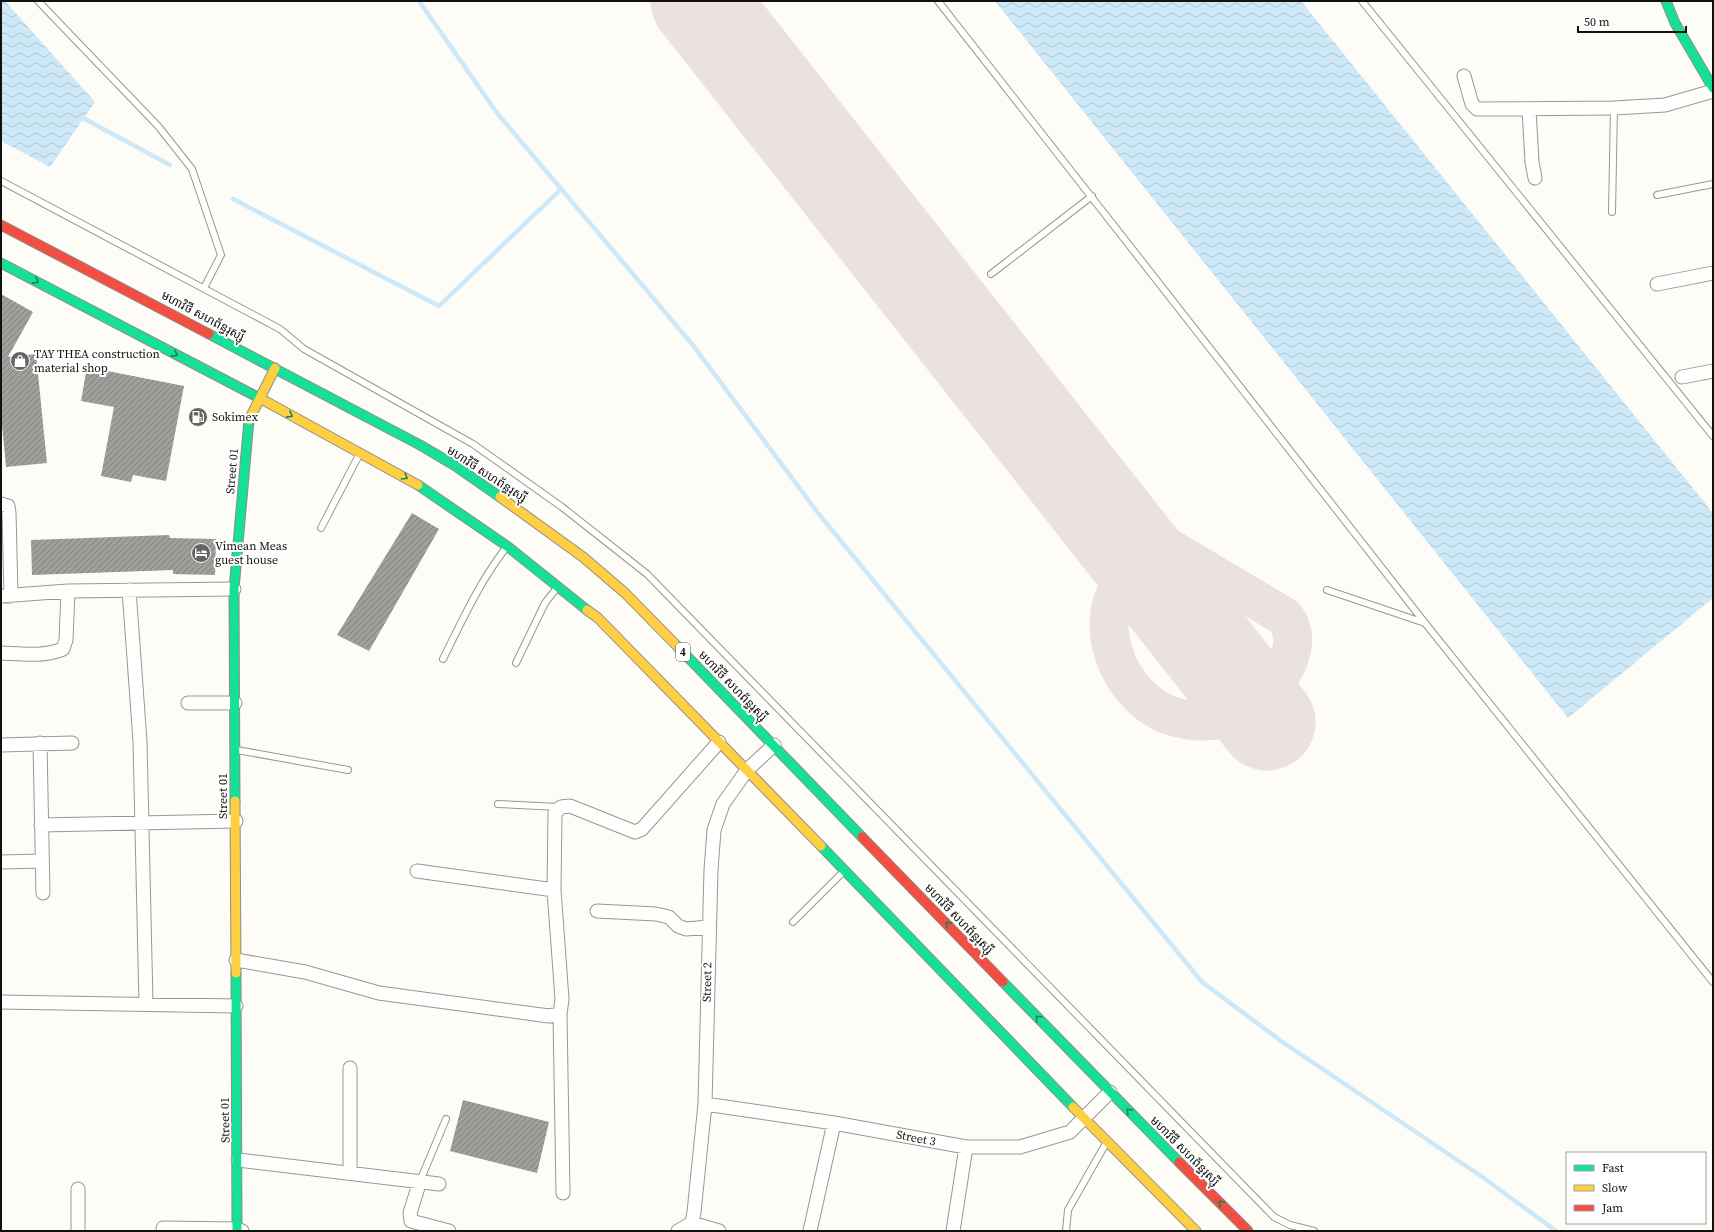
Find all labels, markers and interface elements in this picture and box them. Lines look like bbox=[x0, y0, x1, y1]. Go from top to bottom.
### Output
scale bar bbox=[1578, 8, 1686, 34]
text: 50 m bbox=[1584, 14, 1610, 30]
one-way arrow bbox=[31, 276, 39, 284]
street label: មហាវិថី សហព័ន្ធរុស្ស៊ី bbox=[158, 287, 248, 347]
place label: TAY THEA construction material shop bbox=[34, 346, 160, 376]
shop icon: TAY THEA construction material shop bbox=[9, 350, 31, 372]
one-way arrow bbox=[171, 350, 179, 357]
fuel station icon: Sokimex bbox=[187, 406, 209, 428]
place label: Sokimex bbox=[212, 409, 259, 425]
one-way arrow bbox=[286, 410, 294, 418]
street label: មហាវិថី សហព័ន្ធរុស្ស៊ី bbox=[443, 442, 530, 508]
street label: Street 01 bbox=[222, 447, 242, 495]
one-way arrow bbox=[401, 472, 408, 479]
place label: Vimean Meas guest house bbox=[215, 538, 287, 568]
hotel icon: Vimean Meas guest house bbox=[190, 542, 212, 564]
road number: 4 bbox=[676, 643, 690, 661]
street label: មហាវិថី សហព័ន្ធរុស្ស៊ី bbox=[694, 647, 771, 726]
street label: Street 01 bbox=[215, 773, 231, 819]
street label: មហាវិថី សហព័ន្ធរុស្ស៊ី bbox=[920, 880, 997, 959]
one-way arrow bbox=[946, 922, 953, 929]
street label: Street 2 bbox=[699, 962, 715, 1002]
one-way arrow bbox=[1035, 1015, 1043, 1023]
street label: Street 01 bbox=[217, 1097, 233, 1143]
one-way arrow bbox=[1126, 1108, 1134, 1116]
street label: មហាវិថី សហព័ន្ធរុស្ស៊ី bbox=[1145, 1113, 1224, 1191]
street label: Street 3 bbox=[895, 1126, 937, 1150]
legend bbox=[1566, 1152, 1706, 1224]
text: Fast bbox=[1602, 1160, 1624, 1176]
text: Slow bbox=[1602, 1180, 1628, 1196]
one-way arrow bbox=[1218, 1200, 1225, 1208]
text: Jam bbox=[1601, 1200, 1623, 1216]

